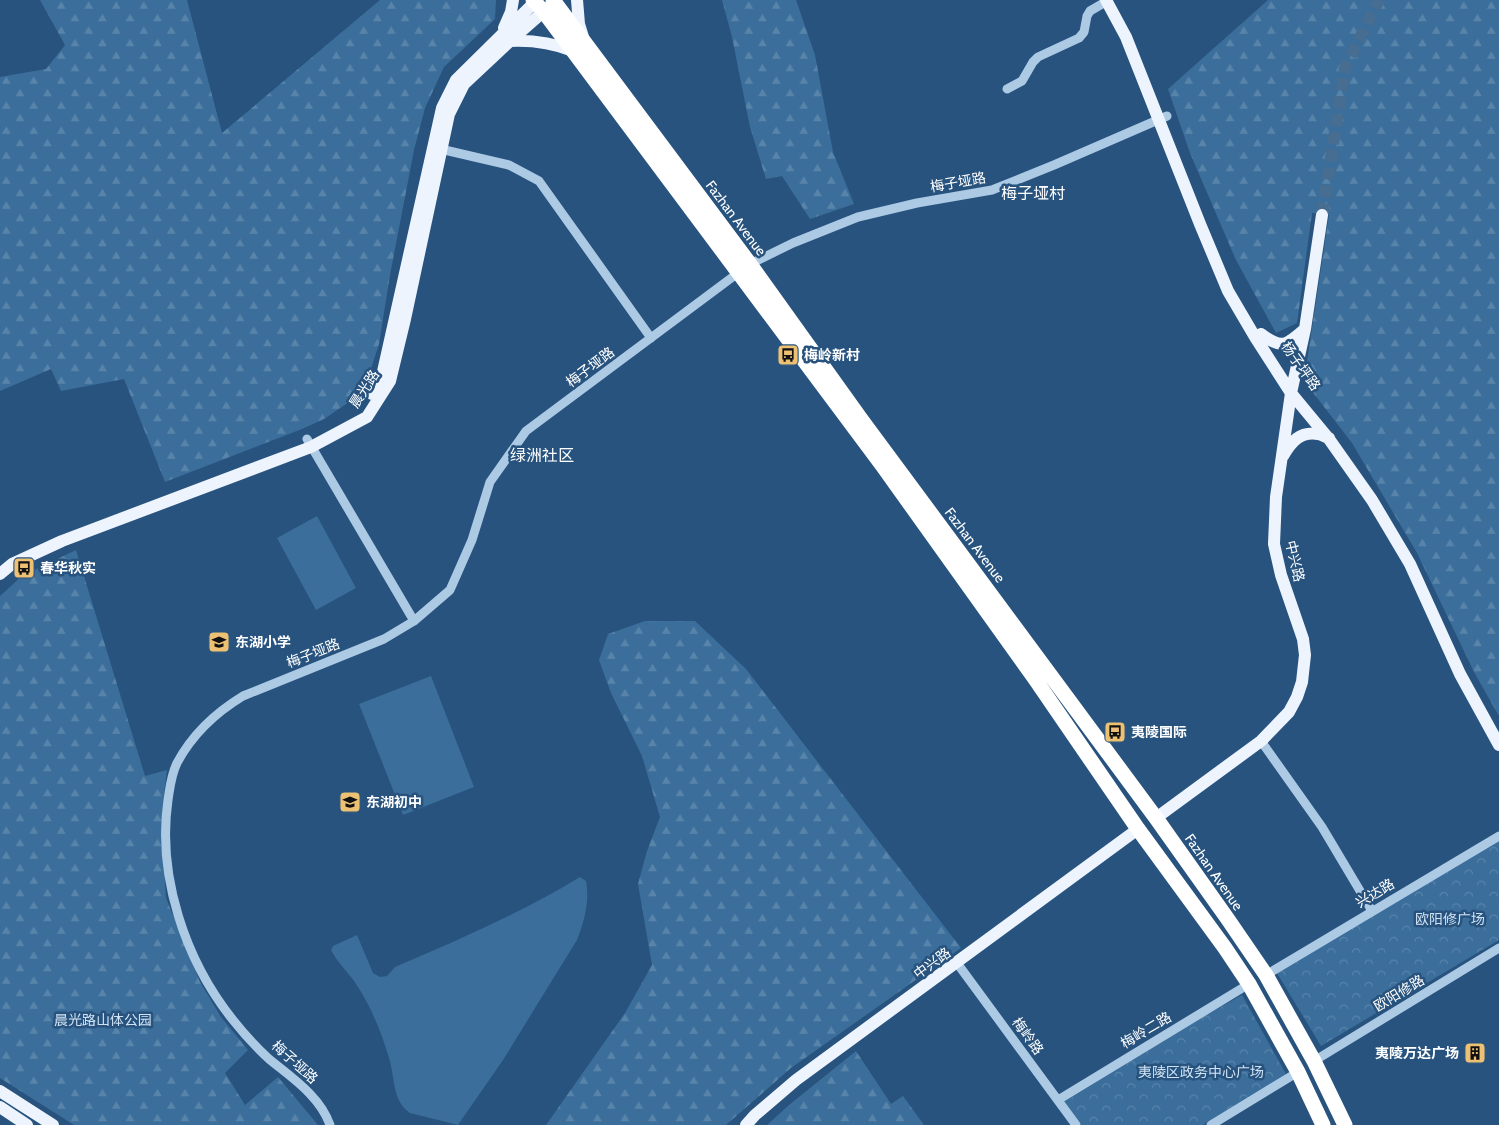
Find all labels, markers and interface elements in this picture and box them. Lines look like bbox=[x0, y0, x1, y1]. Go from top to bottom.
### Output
street label: 梅子垭路 bbox=[929, 168, 987, 196]
street label: Fazhan Avenue bbox=[702, 177, 770, 259]
district label: 梅子垭村 bbox=[1001, 184, 1065, 203]
street label: 杨子坪路 bbox=[1278, 338, 1324, 394]
street label: 梅子垭路 bbox=[562, 343, 618, 391]
bus stop icon: 梅岭新村 bbox=[776, 343, 800, 367]
place label: 梅岭新村 bbox=[804, 346, 860, 364]
street label: 晨光路 bbox=[345, 366, 383, 412]
district label: 绿洲社区 bbox=[510, 446, 574, 465]
street label: Fazhan Avenue bbox=[941, 504, 1009, 586]
street label: 中兴路 bbox=[1282, 539, 1308, 583]
bus stop icon: 春华秋实 bbox=[12, 556, 36, 580]
place label: 春华秋实 bbox=[40, 559, 96, 577]
school or university icon: 东湖小学 bbox=[207, 630, 231, 654]
place label: 东湖小学 bbox=[235, 633, 291, 651]
street label: 梅子垭路 bbox=[284, 634, 342, 672]
bus stop icon: 夷陵国际 bbox=[1103, 720, 1127, 744]
place label: 夷陵国际 bbox=[1131, 723, 1187, 741]
school or university icon: 东湖初中 bbox=[338, 790, 362, 814]
place label: 东湖初中 bbox=[366, 793, 422, 811]
street label: Fazhan Avenue bbox=[1181, 830, 1247, 914]
street label: 兴达路 bbox=[1352, 874, 1398, 912]
park label: 欧阳修广场 bbox=[1415, 910, 1485, 928]
street label: 中兴路 bbox=[910, 943, 954, 983]
street label: 欧阳修路 bbox=[1370, 971, 1428, 1015]
street label: 梅岭二路 bbox=[1117, 1008, 1175, 1052]
park label: 晨光路山体公园 bbox=[54, 1011, 152, 1029]
street label: 梅岭路 bbox=[1008, 1014, 1048, 1058]
street label: 梅子垭路 bbox=[268, 1037, 322, 1087]
building icon: 夷陵万达广场 bbox=[1463, 1041, 1487, 1065]
place label: 夷陵万达广场 bbox=[1375, 1044, 1459, 1062]
park label: 夷陵区政务中心广场 bbox=[1138, 1063, 1264, 1081]

